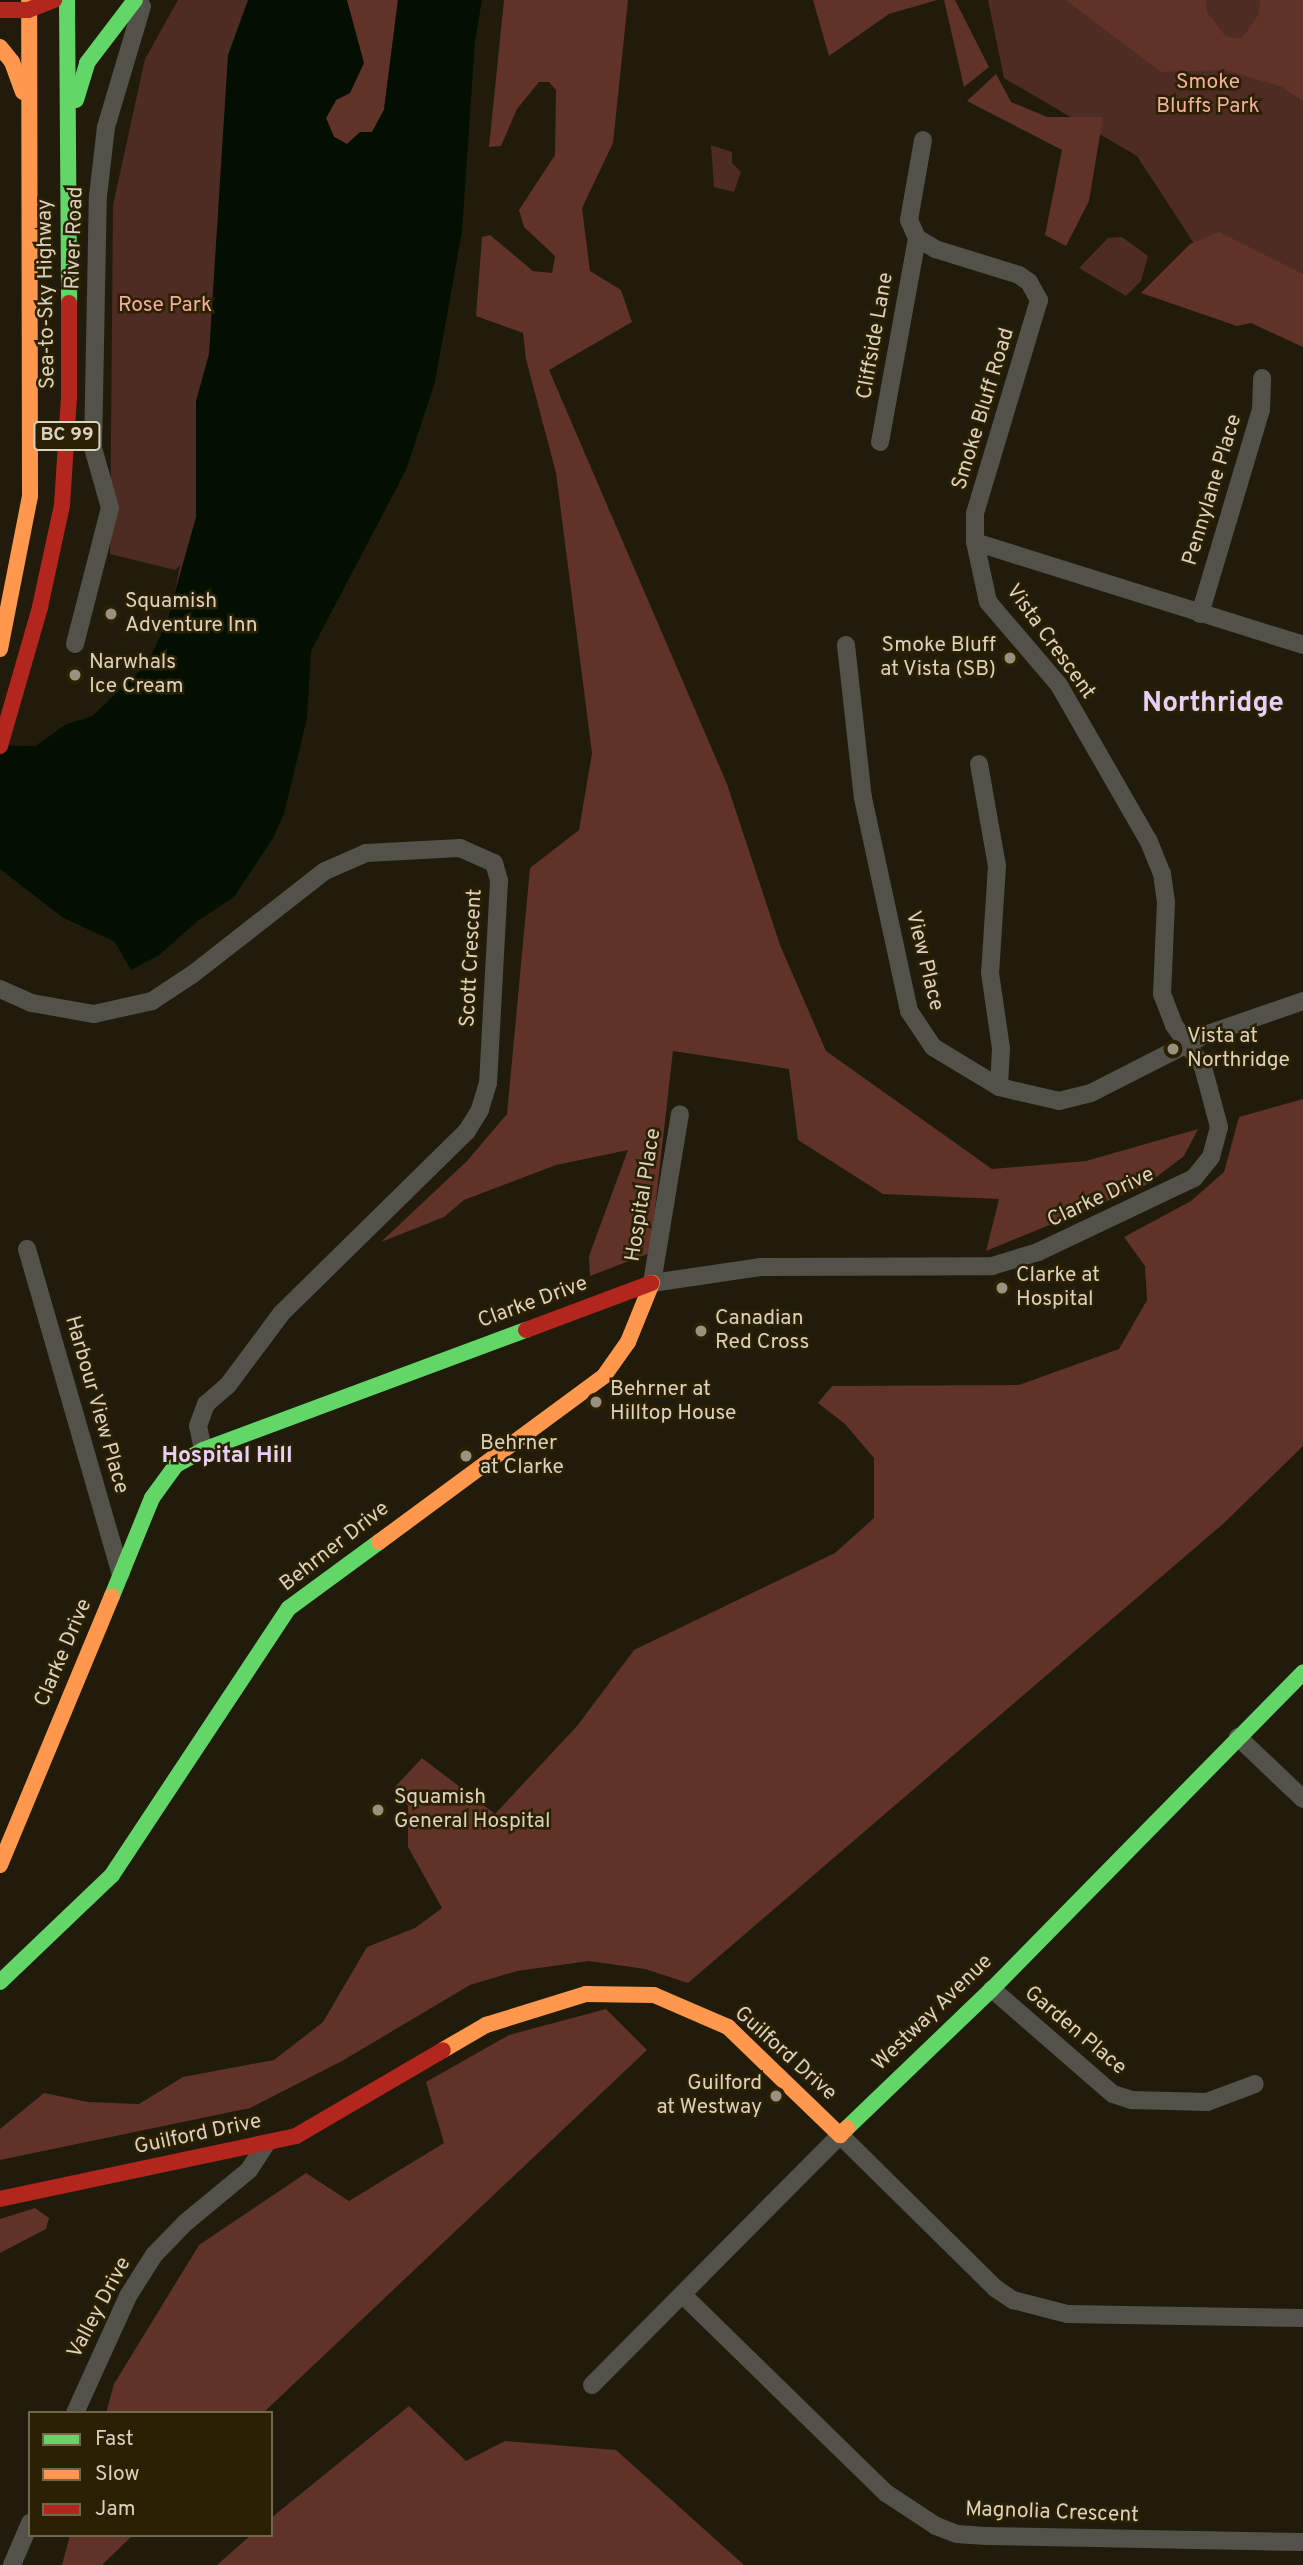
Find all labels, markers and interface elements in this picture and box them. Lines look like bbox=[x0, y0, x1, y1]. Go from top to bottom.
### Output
park label: Smoke Bluffs Park bbox=[1156, 70, 1260, 120]
street label: River Road bbox=[61, 186, 89, 290]
street label: Sea-to-Sky Highway bbox=[33, 199, 61, 389]
street label: Cliffside Lane bbox=[852, 271, 900, 401]
park label: Rose Park bbox=[118, 293, 212, 319]
street label: Smoke Bluff Road bbox=[947, 325, 1021, 493]
street label: Pennylane Place bbox=[1178, 411, 1248, 569]
road number: BC 99 bbox=[32, 420, 102, 452]
street label: Vista Crescent bbox=[1000, 580, 1100, 704]
place label: Squamish Adventure Inn bbox=[125, 589, 258, 639]
marker: Squamish Adventure Inn bbox=[103, 606, 119, 622]
place label: Smoke Bluff at Vista (SB) bbox=[879, 633, 996, 683]
place label: Narwhals Ice Cream bbox=[89, 650, 183, 700]
marker: Smoke Bluff at Vista (SB) bbox=[1002, 650, 1018, 666]
marker: Narwhals Ice Cream bbox=[67, 667, 83, 683]
district label: Northridge bbox=[1142, 687, 1284, 721]
street label: Scott Crescent bbox=[456, 888, 488, 1028]
street label: View Place bbox=[899, 908, 949, 1014]
place label: Vista at Northridge bbox=[1187, 1024, 1290, 1074]
marker: Vista at Northridge bbox=[1165, 1041, 1181, 1057]
street label: Hospital Place bbox=[621, 1127, 667, 1263]
street label: Clarke Drive bbox=[1044, 1162, 1158, 1234]
place label: Clarke at Hospital bbox=[1016, 1263, 1100, 1313]
street label: Clarke Drive bbox=[475, 1271, 591, 1335]
marker: Clarke at Hospital bbox=[994, 1280, 1010, 1296]
place label: Canadian Red Cross bbox=[715, 1306, 809, 1356]
street label: Harbour View Place bbox=[58, 1313, 134, 1497]
marker: Canadian Red Cross bbox=[693, 1323, 709, 1339]
place label: Behrner at Hilltop House bbox=[610, 1377, 736, 1427]
marker: Behrner at Hilltop House bbox=[588, 1394, 604, 1410]
place label: Behrner at Clarke bbox=[480, 1431, 564, 1481]
district label: Hospital Hill bbox=[161, 1443, 293, 1471]
marker: Behrner at Clarke bbox=[458, 1448, 474, 1464]
street label: Behrner Drive bbox=[275, 1496, 395, 1598]
street label: Clarke Drive bbox=[30, 1595, 98, 1711]
place label: Squamish General Hospital bbox=[394, 1785, 550, 1835]
marker: Squamish General Hospital bbox=[368, 1800, 388, 1820]
street label: Westway Avenue bbox=[868, 1949, 998, 2077]
street label: Garden Place bbox=[1019, 1981, 1131, 2081]
street label: Guilford Drive bbox=[729, 2001, 841, 2107]
place label: Guilford at Westway bbox=[656, 2071, 762, 2121]
marker: Guilford at Westway bbox=[768, 2088, 784, 2104]
street label: Guilford Drive bbox=[132, 2109, 264, 2161]
street label: Valley Drive bbox=[63, 2253, 137, 2363]
legend bbox=[28, 2411, 273, 2537]
text: Fast bbox=[95, 2426, 134, 2453]
text: Slow bbox=[95, 2461, 140, 2488]
text: Jam bbox=[95, 2496, 136, 2523]
street label: Magnolia Crescent bbox=[965, 2497, 1139, 2529]

